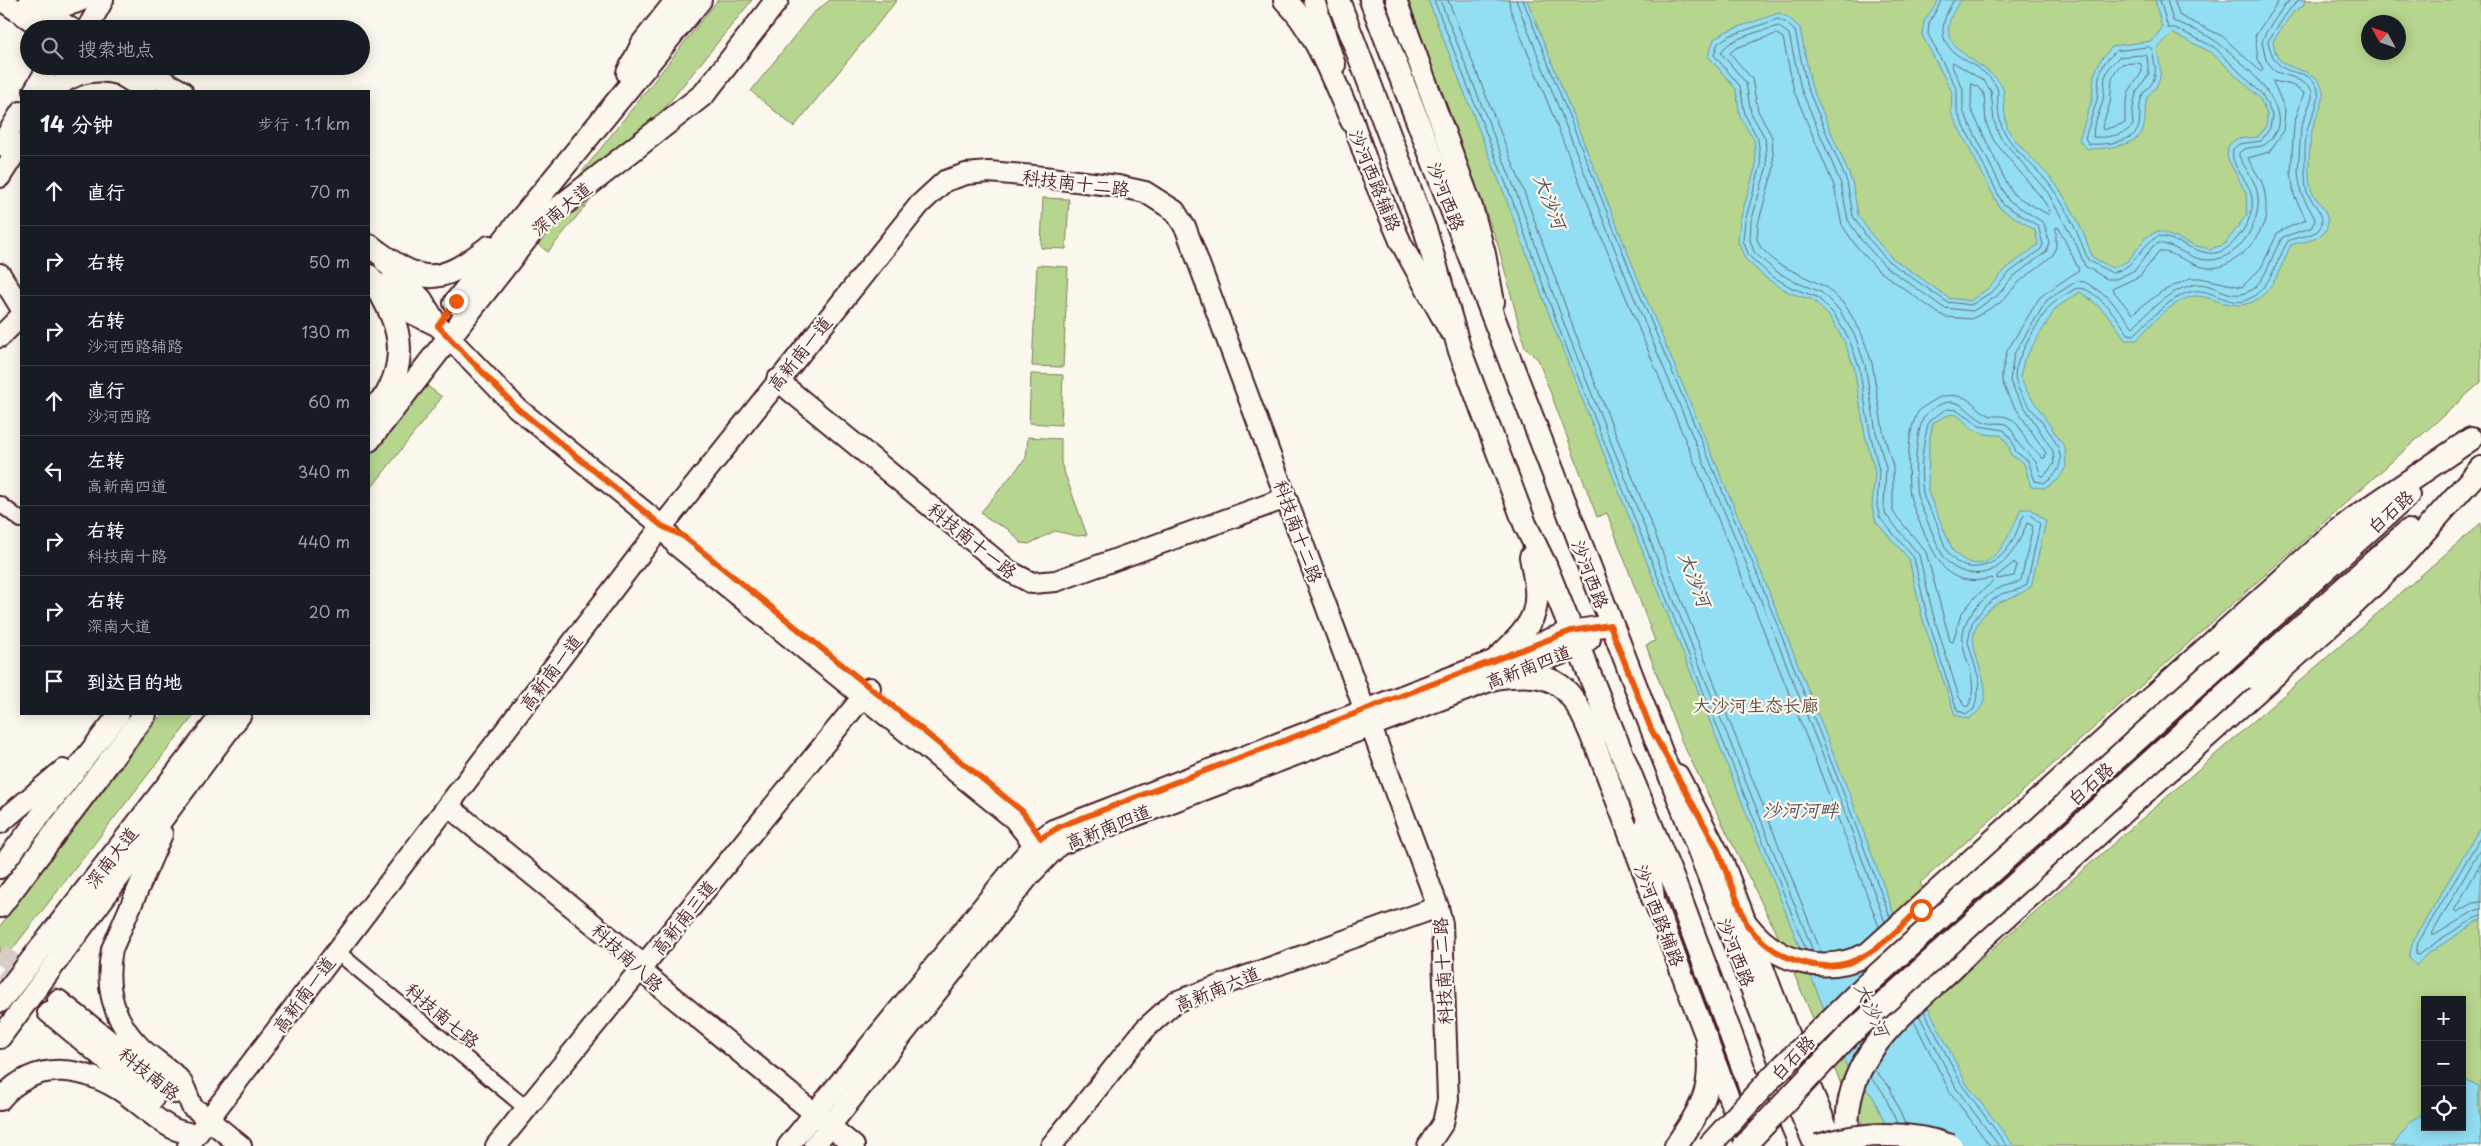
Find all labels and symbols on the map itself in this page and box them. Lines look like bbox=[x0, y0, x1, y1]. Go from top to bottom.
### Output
north arrow bbox=[2361, 15, 2406, 60]
street label: 沙河西路辅路 bbox=[1343, 125, 1409, 235]
street label: 沙河西路 bbox=[1421, 158, 1473, 234]
street label: 科技南十二路 bbox=[1021, 162, 1131, 202]
water label: 大沙河 bbox=[1528, 169, 1575, 235]
street label: 深南大道 bbox=[525, 175, 597, 241]
route end bbox=[445, 290, 468, 313]
street label: 高新南一道 bbox=[760, 310, 838, 396]
street label: 科技南十二路 bbox=[1268, 476, 1330, 586]
street label: 白石路 bbox=[2361, 483, 2419, 539]
street label: 科技南十一路 bbox=[923, 496, 1023, 584]
street label: 沙河西路 bbox=[1565, 536, 1617, 612]
water label: 大沙河 bbox=[1673, 547, 1720, 613]
street label: 高新南一道 bbox=[512, 628, 588, 716]
street label: 高新南四道 bbox=[1481, 637, 1575, 695]
park label: 大沙河生态长廊 bbox=[1693, 691, 1819, 718]
street label: 白石路 bbox=[2061, 755, 2119, 811]
water label: 沙河河畔 bbox=[1762, 795, 1839, 823]
street label: 高新南四道 bbox=[1061, 797, 1155, 855]
street label: 深南大道 bbox=[78, 820, 144, 894]
street label: 沙河西路辅路 bbox=[1628, 860, 1692, 970]
street label: 高新南三道 bbox=[644, 874, 722, 960]
route start bbox=[1910, 899, 1933, 922]
street label: 沙河西路 bbox=[1711, 914, 1763, 990]
street label: 科技南八路 bbox=[586, 916, 670, 998]
street label: 科技南十二路 bbox=[1426, 916, 1458, 1026]
street label: 高新南一道 bbox=[265, 950, 341, 1038]
street label: 高新南六道 bbox=[1170, 959, 1264, 1017]
street label: 科技南七路 bbox=[400, 976, 486, 1054]
water label: 大沙河 bbox=[1849, 977, 1899, 1043]
street label: 白石路 bbox=[1764, 1028, 1820, 1086]
street label: 科技南路 bbox=[114, 1040, 186, 1106]

